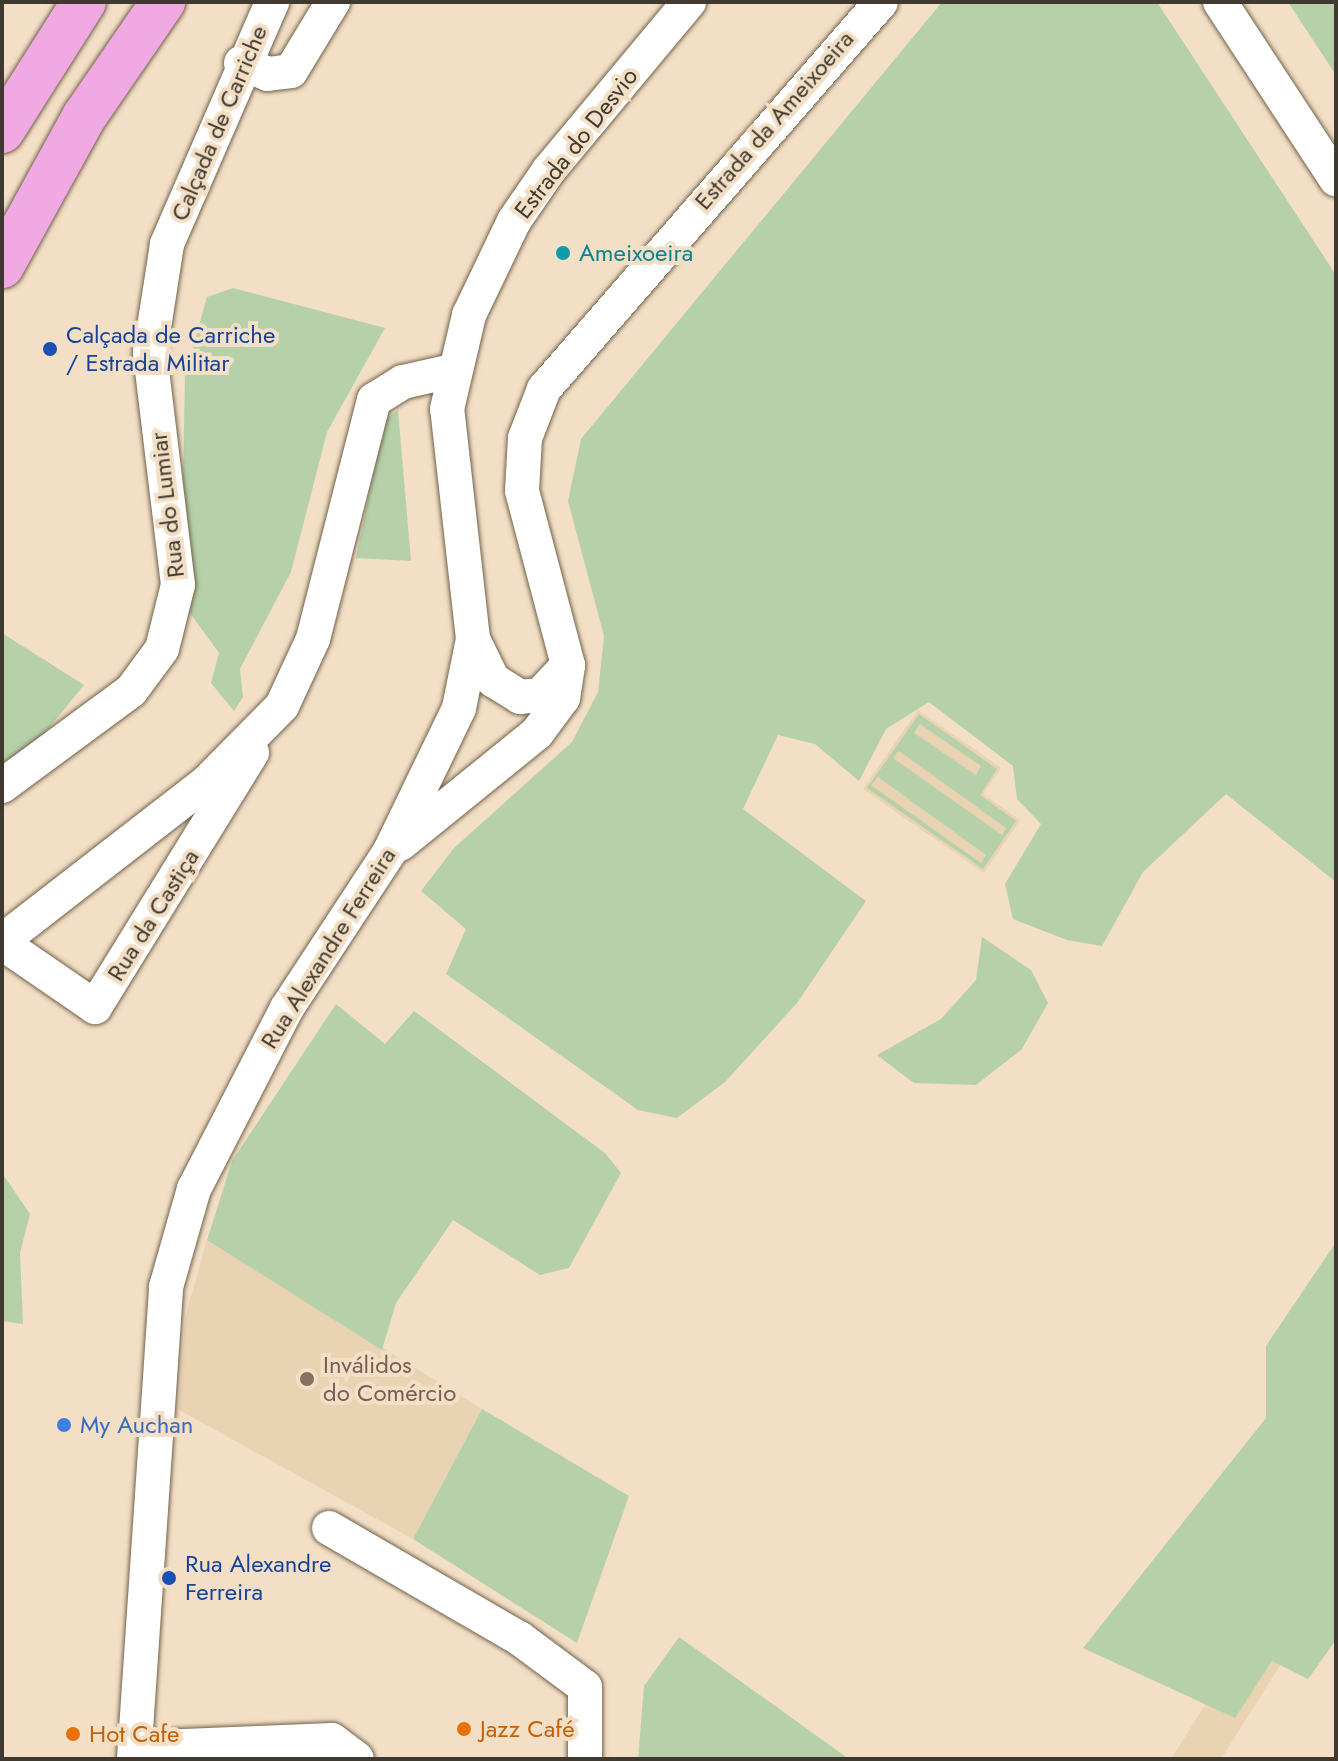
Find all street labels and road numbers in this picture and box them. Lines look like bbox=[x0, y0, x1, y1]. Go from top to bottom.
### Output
street label: Calçada de Carriche bbox=[165, 21, 273, 225]
street label: Estrada da Ameixoeira bbox=[688, 25, 860, 215]
street label: Estrada do Desvio bbox=[508, 62, 644, 224]
street label: Rua do Lumiar bbox=[144, 431, 190, 579]
street label: Rua Alexandre Ferreira bbox=[254, 842, 402, 1054]
street label: Rua da Castiça bbox=[101, 844, 205, 986]

